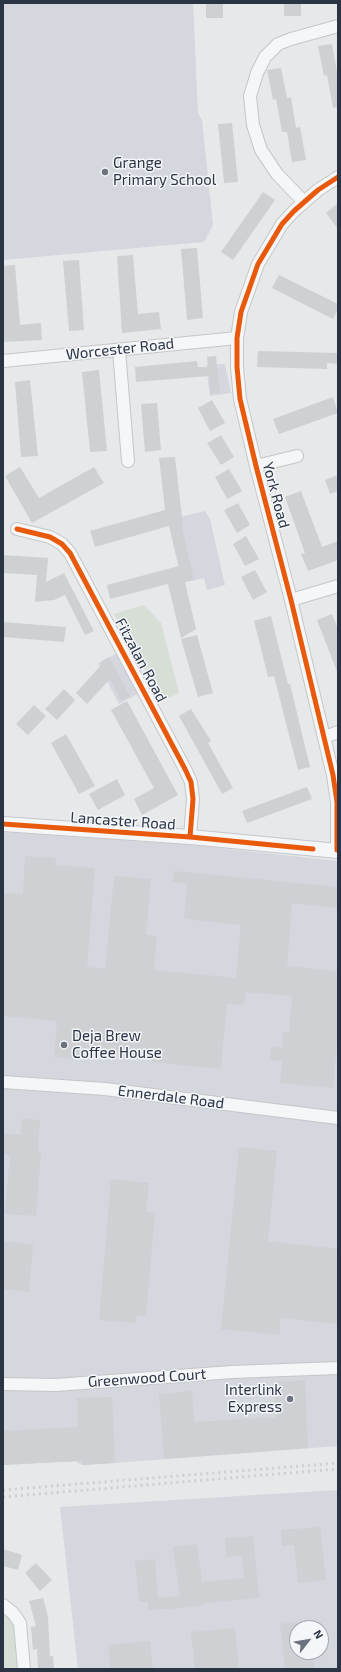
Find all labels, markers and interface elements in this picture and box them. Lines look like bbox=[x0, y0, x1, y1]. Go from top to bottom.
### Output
place label: Grange Primary School bbox=[113, 154, 216, 189]
marker: Grange Primary School bbox=[100, 167, 110, 177]
street label: Worcester Road bbox=[65, 334, 175, 364]
street label: York Road bbox=[259, 460, 293, 530]
street label: Fitzalan Road bbox=[111, 615, 171, 705]
street label: Lancaster Road bbox=[70, 808, 176, 834]
place label: Deja Brew Coffee House bbox=[72, 1027, 162, 1062]
marker: Deja Brew Coffee House bbox=[59, 1040, 69, 1050]
street label: Ennerdale Road bbox=[117, 1082, 225, 1112]
street label: Greenwood Court bbox=[87, 1365, 207, 1391]
place label: Interlink Express bbox=[225, 1381, 282, 1416]
marker: Interlink Express bbox=[285, 1394, 295, 1404]
north arrow bbox=[289, 1620, 329, 1660]
text: N bbox=[311, 1627, 326, 1641]

